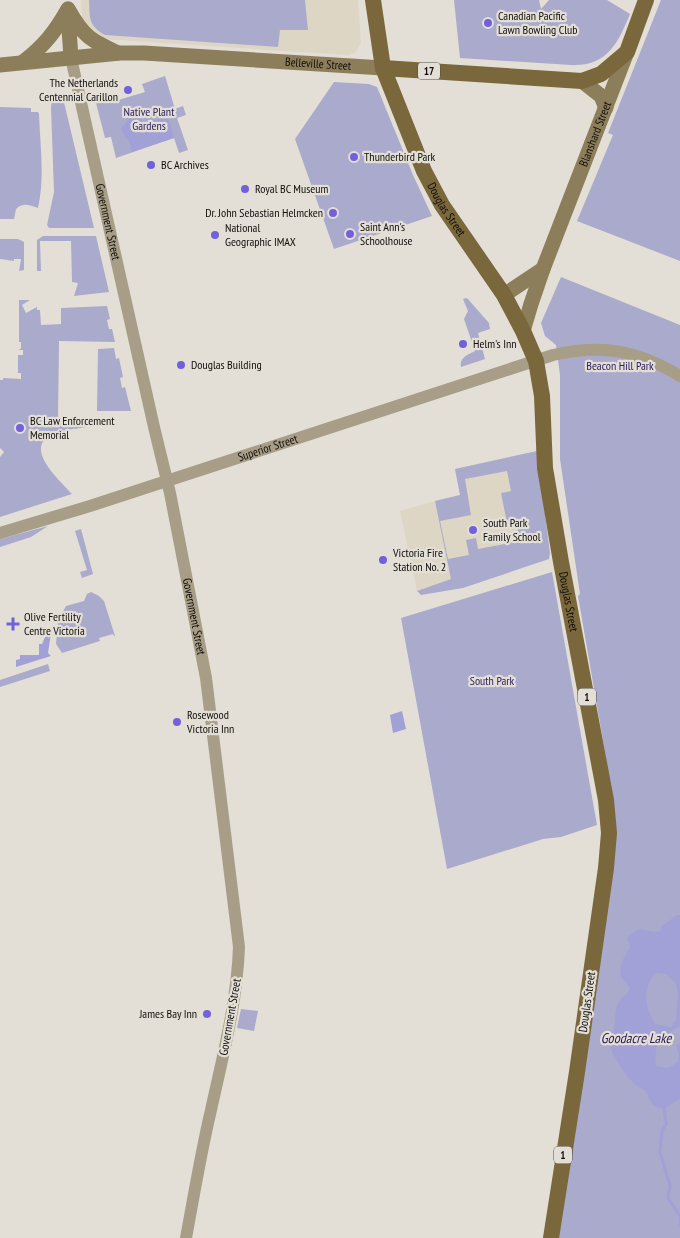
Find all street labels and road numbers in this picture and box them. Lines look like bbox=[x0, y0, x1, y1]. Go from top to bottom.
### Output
street label: Belleville Street bbox=[285, 54, 352, 73]
road number: 17 bbox=[418, 62, 440, 80]
street label: Blanshard Street bbox=[575, 98, 614, 168]
street label: Douglas Street bbox=[424, 180, 470, 240]
street label: Government Street bbox=[92, 182, 124, 262]
street label: Superior Street bbox=[236, 431, 300, 464]
street label: Douglas Street bbox=[556, 570, 582, 634]
street label: Government Street bbox=[180, 577, 209, 657]
road number: 1 bbox=[578, 689, 596, 706]
street label: Douglas Street bbox=[575, 970, 598, 1033]
street label: Government Street bbox=[215, 977, 244, 1057]
road number: 1 bbox=[554, 1146, 572, 1164]

